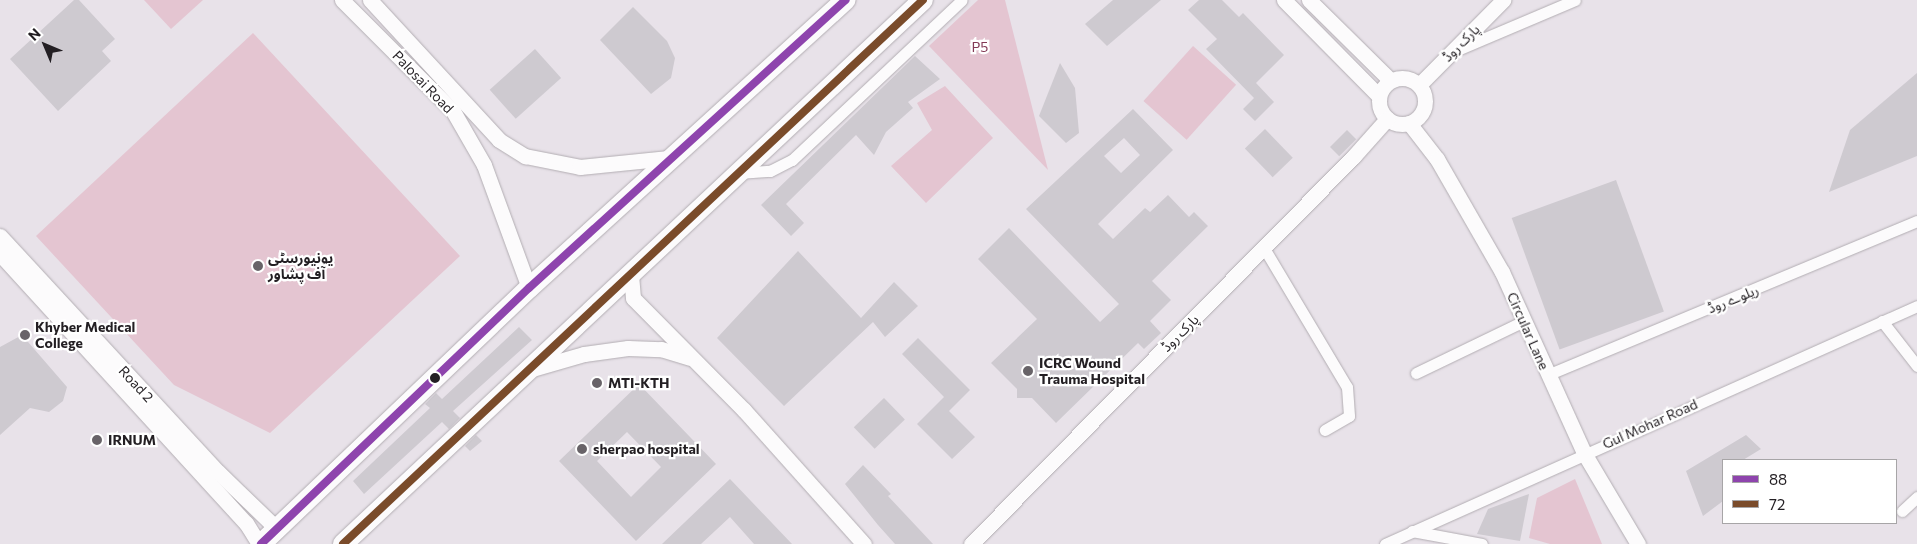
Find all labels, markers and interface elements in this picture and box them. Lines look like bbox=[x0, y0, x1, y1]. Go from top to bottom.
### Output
north arrow bbox=[20, 20, 70, 70]
street label: پارک روڈ bbox=[1439, 21, 1483, 65]
text: N bbox=[24, 24, 44, 44]
park label: P5 bbox=[972, 39, 988, 55]
street label: Palosai Road bbox=[389, 47, 457, 117]
place label: یونیورسٹی آف پشاور bbox=[268, 250, 333, 282]
marker: یونیورسٹی آف پشاور bbox=[252, 260, 264, 272]
street label: ریلوے روڈ bbox=[1705, 281, 1761, 317]
street label: Circular Lane bbox=[1503, 290, 1553, 372]
street label: پارک روڈ bbox=[1158, 311, 1202, 355]
place label: Khyber Medical College bbox=[35, 319, 135, 352]
marker: Khyber Medical College bbox=[19, 329, 31, 341]
place label: ICRC Wound Trauma Hospital bbox=[1039, 355, 1145, 388]
street label: Road 2 bbox=[115, 362, 157, 406]
marker: ICRC Wound Trauma Hospital bbox=[1021, 364, 1035, 378]
unlabelled marker bbox=[430, 373, 440, 383]
place label: MTI-KTH bbox=[608, 375, 670, 391]
marker: MTI-KTH bbox=[590, 376, 604, 390]
street label: Gul Mohar Road bbox=[1600, 396, 1700, 452]
place label: IRNUM bbox=[108, 432, 156, 448]
marker: IRNUM bbox=[90, 433, 104, 447]
place label: sherpao hospital bbox=[593, 441, 700, 457]
marker: sherpao hospital bbox=[575, 442, 589, 456]
legend bbox=[1722, 459, 1897, 524]
text: 88 bbox=[1769, 470, 1787, 488]
text: 72 bbox=[1769, 495, 1785, 513]

